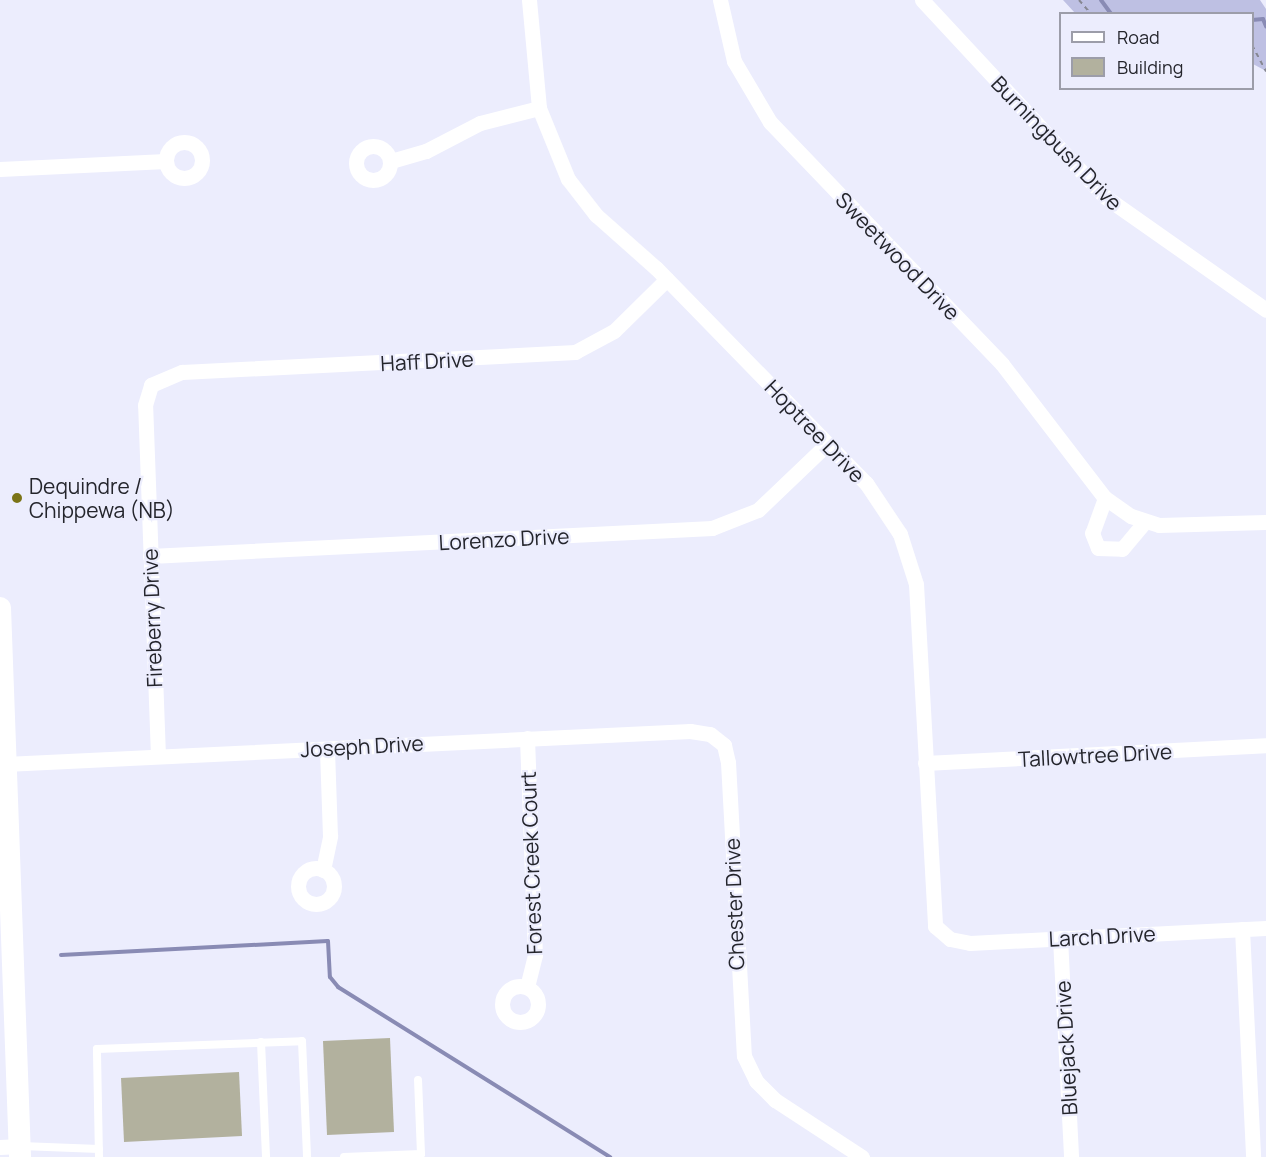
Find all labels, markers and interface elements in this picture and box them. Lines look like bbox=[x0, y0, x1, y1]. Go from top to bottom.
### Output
legend bbox=[1059, 12, 1254, 90]
text: Road bbox=[1117, 25, 1160, 49]
text: Building bbox=[1117, 55, 1183, 79]
street label: Burningbush Drive bbox=[986, 71, 1128, 215]
street label: Sweetwood Drive bbox=[831, 187, 965, 325]
street label: Haff Drive bbox=[380, 346, 474, 376]
street label: Hoptree Drive bbox=[760, 374, 870, 488]
place label: Dequindre / Chippewa (NB) bbox=[29, 473, 175, 523]
marker: Dequindre / Chippewa (NB) bbox=[10, 491, 24, 505]
street label: Lorenzo Drive bbox=[438, 523, 570, 555]
street label: Fireberry Drive bbox=[137, 548, 167, 688]
street label: Joseph Drive bbox=[300, 730, 424, 762]
street label: Tallowtree Drive bbox=[1017, 738, 1173, 772]
street label: Forest Creek Court bbox=[515, 771, 547, 955]
street label: Chester Drive bbox=[719, 838, 749, 970]
street label: Larch Drive bbox=[1048, 921, 1156, 951]
street label: Bluejack Drive bbox=[1050, 980, 1082, 1116]

